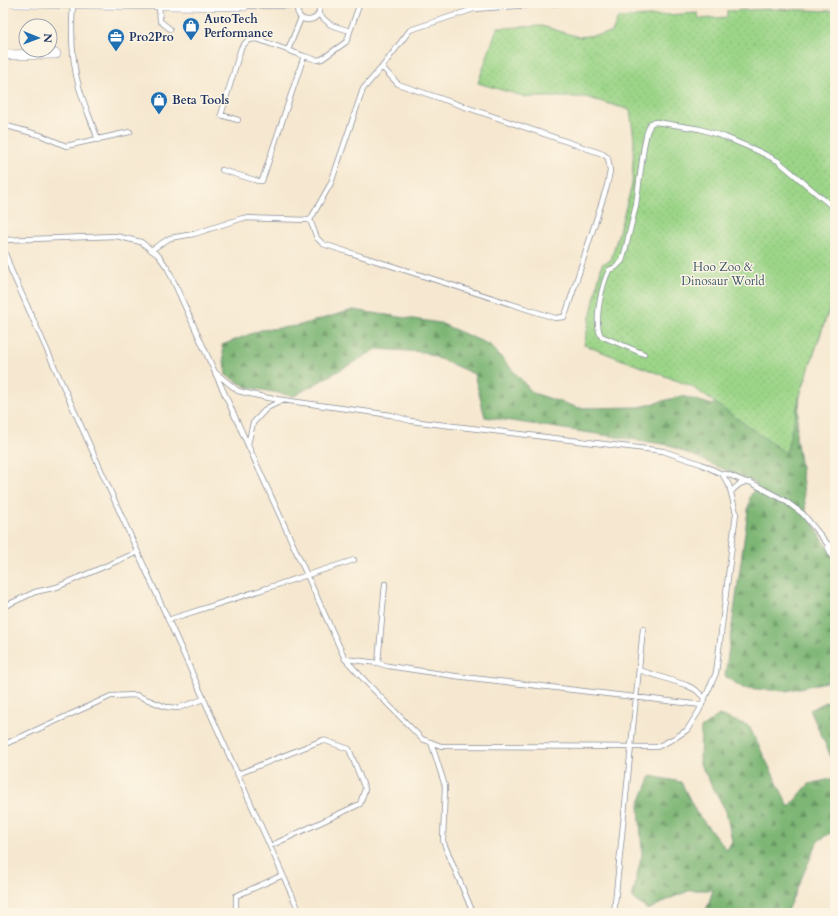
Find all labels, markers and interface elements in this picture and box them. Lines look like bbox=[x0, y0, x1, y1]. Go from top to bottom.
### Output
place label: AutoTech Performance bbox=[204, 11, 273, 41]
shop icon: AutoTech Performance bbox=[181, 16, 201, 41]
north arrow bbox=[18, 18, 58, 58]
office icon: Pro2Pro bbox=[106, 27, 126, 52]
place label: Pro2Pro bbox=[129, 29, 174, 45]
text: N bbox=[40, 33, 55, 44]
shop icon: Beta Tools bbox=[149, 90, 169, 115]
place label: Beta Tools bbox=[172, 92, 229, 108]
park label: Hoo Zoo & Dinosaur World bbox=[681, 259, 765, 289]

